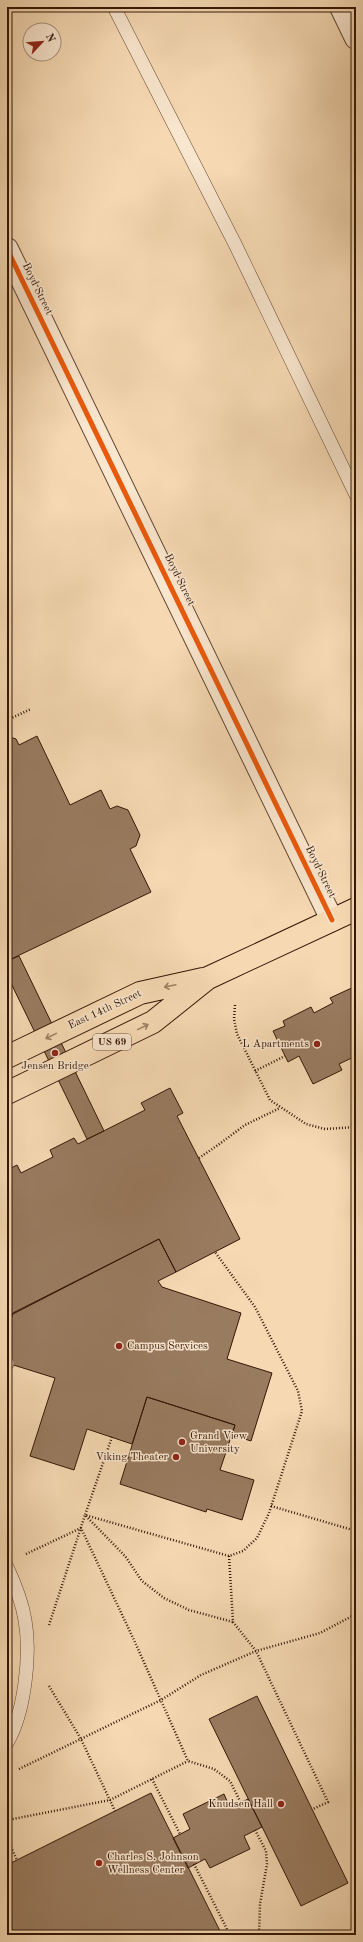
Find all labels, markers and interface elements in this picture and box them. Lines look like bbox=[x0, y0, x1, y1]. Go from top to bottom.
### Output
north arrow bbox=[22, 22, 62, 62]
text: N bbox=[43, 32, 57, 45]
street label: Boyd Street bbox=[20, 261, 54, 317]
street label: Boyd Street bbox=[162, 552, 196, 608]
street label: Boyd Street bbox=[303, 844, 337, 900]
one-way arrow bbox=[164, 983, 177, 991]
street label: East 14th Street bbox=[67, 988, 144, 1032]
one-way arrow bbox=[136, 1023, 148, 1030]
one-way arrow bbox=[45, 1033, 57, 1040]
road number: US 69 bbox=[93, 1034, 131, 1050]
place label: L Apartments bbox=[242, 1039, 309, 1050]
marker: L Apartments bbox=[312, 1039, 322, 1049]
marker: Jensen Bridge bbox=[50, 1048, 60, 1058]
place label: Jensen Bridge bbox=[21, 1061, 89, 1072]
marker: Campus Services bbox=[114, 1341, 124, 1351]
place label: Campus Services bbox=[127, 1341, 208, 1352]
place label: Grand View University bbox=[190, 1431, 248, 1455]
marker: Grand View University bbox=[177, 1437, 187, 1447]
place label: Viking Theater bbox=[96, 1452, 168, 1463]
marker: Viking Theater bbox=[171, 1452, 181, 1462]
place label: Knudsen Hall bbox=[208, 1799, 273, 1810]
marker: Knudsen Hall bbox=[276, 1799, 286, 1809]
place label: Charles S. Johnson Wellness Center bbox=[107, 1852, 199, 1876]
marker: Charles S. Johnson Wellness Center bbox=[94, 1858, 104, 1868]

